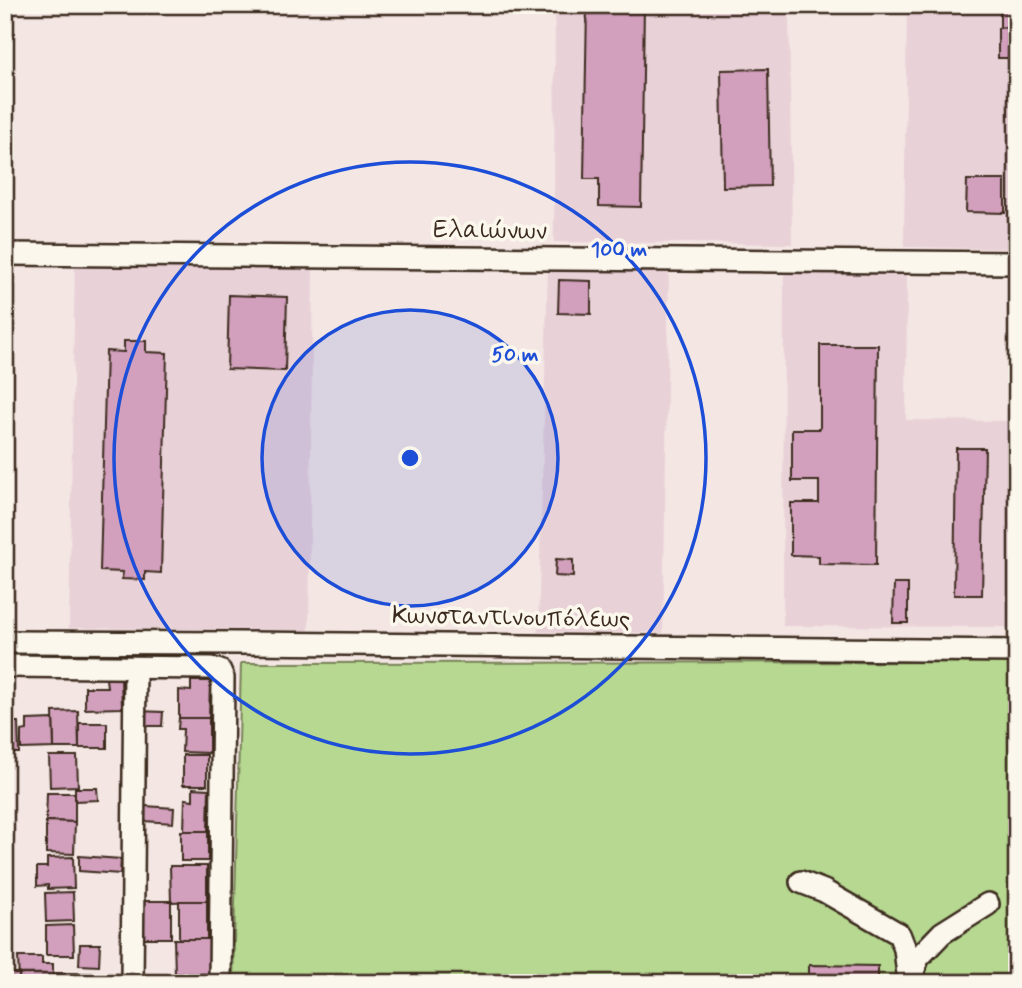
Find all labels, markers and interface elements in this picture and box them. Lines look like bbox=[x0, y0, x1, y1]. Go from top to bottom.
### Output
street label: Ελαιώνων bbox=[433, 213, 547, 249]
text: 100 m bbox=[591, 236, 647, 264]
text: 50 m bbox=[492, 341, 539, 369]
centre of rings bbox=[398, 446, 422, 470]
street label: Κωνσταντινουπόλεως bbox=[392, 599, 630, 637]

